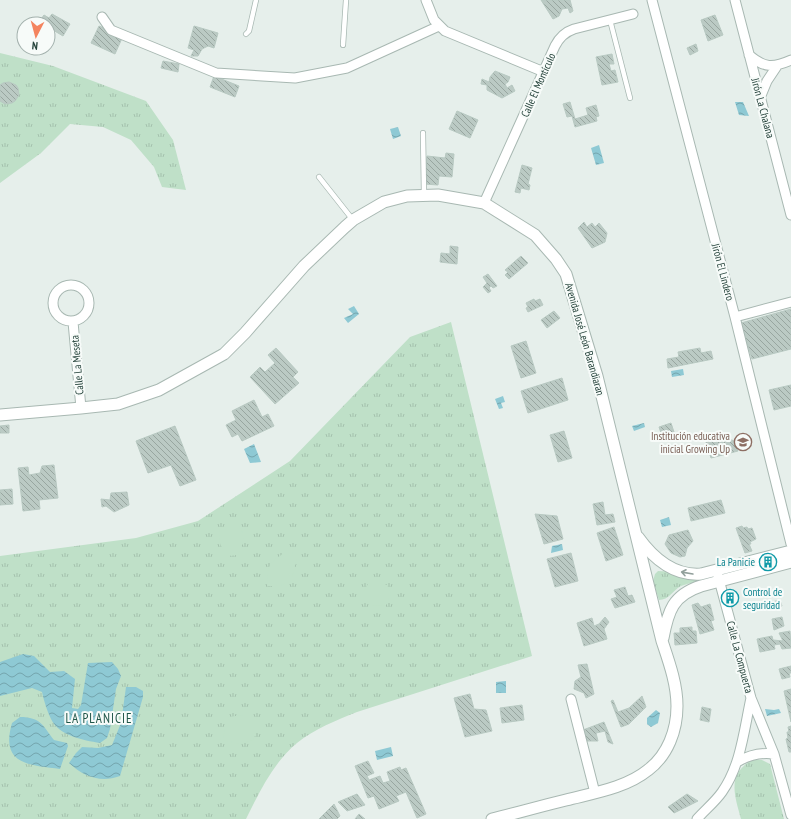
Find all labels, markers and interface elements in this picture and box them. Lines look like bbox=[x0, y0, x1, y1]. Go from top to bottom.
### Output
north arrow bbox=[16, 16, 56, 56]
text: N bbox=[31, 39, 39, 53]
street label: Calle El Montículo bbox=[518, 50, 559, 119]
street label: Jirón La Chalana bbox=[748, 75, 778, 140]
street label: Jirón El Lindero bbox=[708, 241, 737, 302]
street label: Avenida José León Barandiaran bbox=[562, 281, 608, 397]
street label: Calle La Meseta bbox=[67, 335, 87, 395]
place label: Institución educativa inicial Growing Up bbox=[651, 429, 730, 456]
school or university icon: Institución educativa inicial Growing Up bbox=[733, 432, 753, 452]
building icon: La Panicie bbox=[758, 552, 778, 572]
place label: La Panicie bbox=[717, 555, 755, 569]
one-way arrow bbox=[681, 569, 694, 577]
place label: Control de seguridad bbox=[743, 585, 783, 612]
building icon: Control de seguridad bbox=[720, 588, 740, 608]
street label: Calle La Compuerta bbox=[724, 620, 756, 694]
district label: LA PLANICIE bbox=[65, 710, 133, 727]

